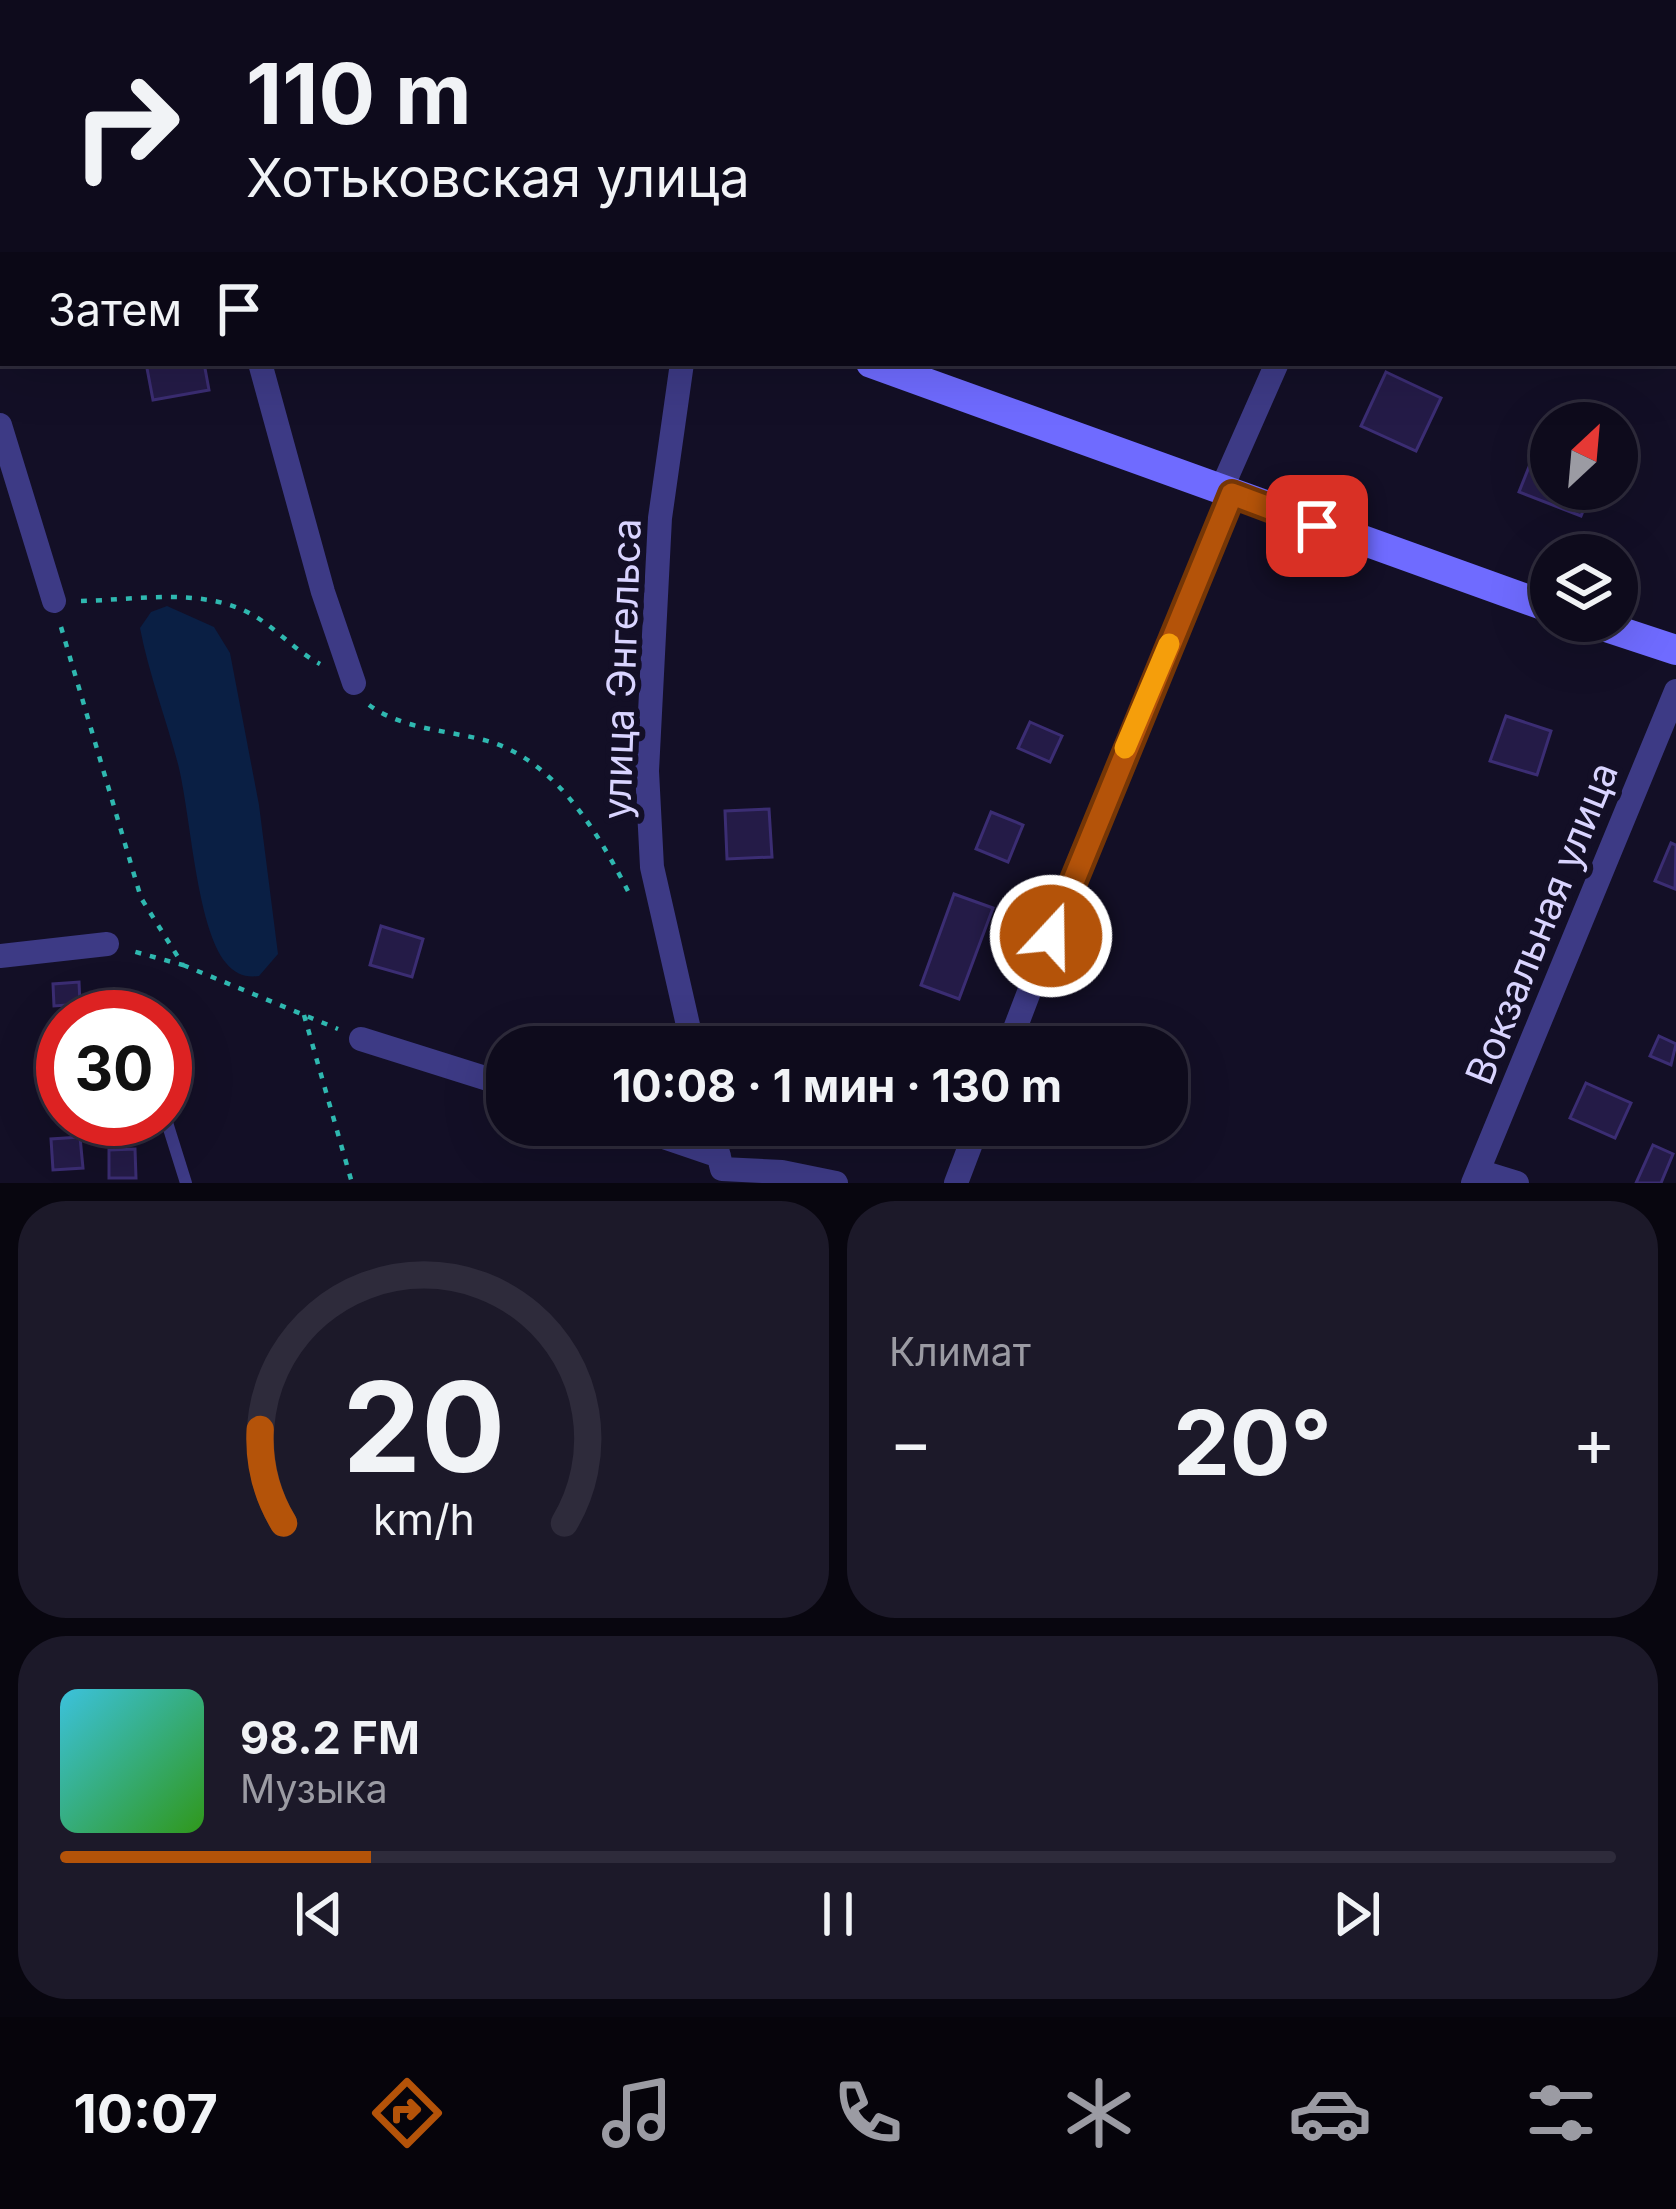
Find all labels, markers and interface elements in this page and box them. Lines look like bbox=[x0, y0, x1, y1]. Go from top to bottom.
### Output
text: 110 m bbox=[246, 43, 472, 144]
icon: right bbox=[48, 48, 204, 204]
text: Хотьковская улица bbox=[246, 145, 750, 210]
icon: arrive bbox=[206, 276, 272, 342]
text: Затем bbox=[48, 282, 182, 337]
north arrow bbox=[1530, 402, 1638, 510]
map controls bbox=[1530, 402, 1638, 642]
pin bbox=[1266, 475, 1368, 577]
icon: arrive bbox=[1284, 493, 1350, 559]
street label: улица Энгельса bbox=[592, 518, 650, 820]
button: layers bbox=[1530, 534, 1638, 642]
street label: Вокзальная улица bbox=[1455, 755, 1627, 1091]
position arrow bbox=[988, 873, 1114, 999]
speed limit sign: 30 bbox=[36, 990, 192, 1146]
text: 10:08 · 1 мин · 130 m bbox=[612, 1058, 1062, 1113]
text: Климат bbox=[889, 1328, 1031, 1375]
text: 20 bbox=[342, 1351, 505, 1502]
text: 20° bbox=[1173, 1388, 1332, 1497]
text: − bbox=[889, 1402, 933, 1482]
text: + bbox=[1572, 1402, 1616, 1482]
text: km/h bbox=[373, 1492, 474, 1544]
text: 98.2 FM bbox=[240, 1710, 420, 1765]
text: Музыка bbox=[240, 1765, 388, 1812]
icon: previous bbox=[286, 1881, 352, 1947]
icon: pause bbox=[805, 1881, 871, 1947]
icon: next bbox=[1324, 1881, 1390, 1947]
icon: directions bbox=[365, 2071, 449, 2155]
icon: music bbox=[595, 2071, 679, 2155]
icon: phone bbox=[826, 2071, 910, 2155]
icon: climate bbox=[1057, 2071, 1141, 2155]
icon: car bbox=[1288, 2071, 1372, 2155]
icon: filters bbox=[1519, 2071, 1603, 2155]
text: 10:07 bbox=[73, 2081, 218, 2146]

